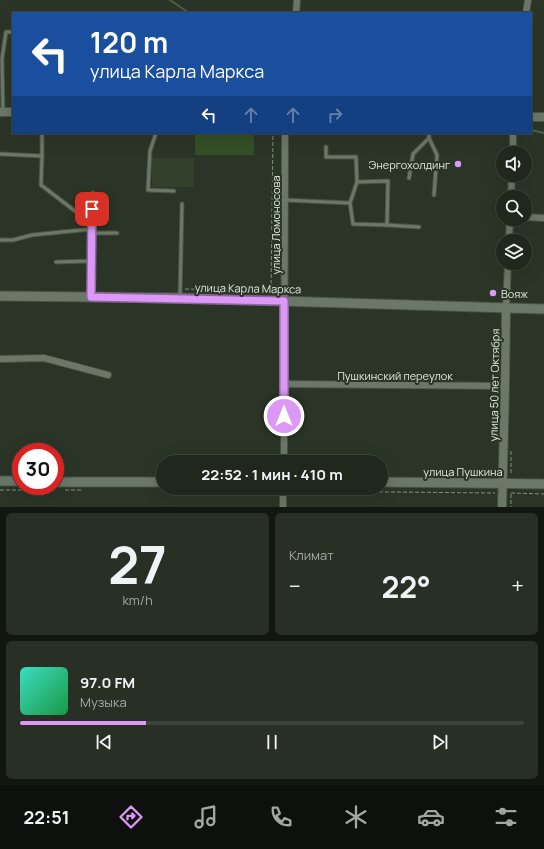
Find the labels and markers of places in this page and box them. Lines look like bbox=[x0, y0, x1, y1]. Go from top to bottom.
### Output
place label: Энергохолдинг bbox=[369, 157, 450, 172]
marker: Энергохолдинг bbox=[453, 159, 463, 169]
pin bbox=[75, 192, 109, 226]
place label: Вояж bbox=[501, 286, 528, 301]
marker: Вояж bbox=[488, 288, 498, 298]

